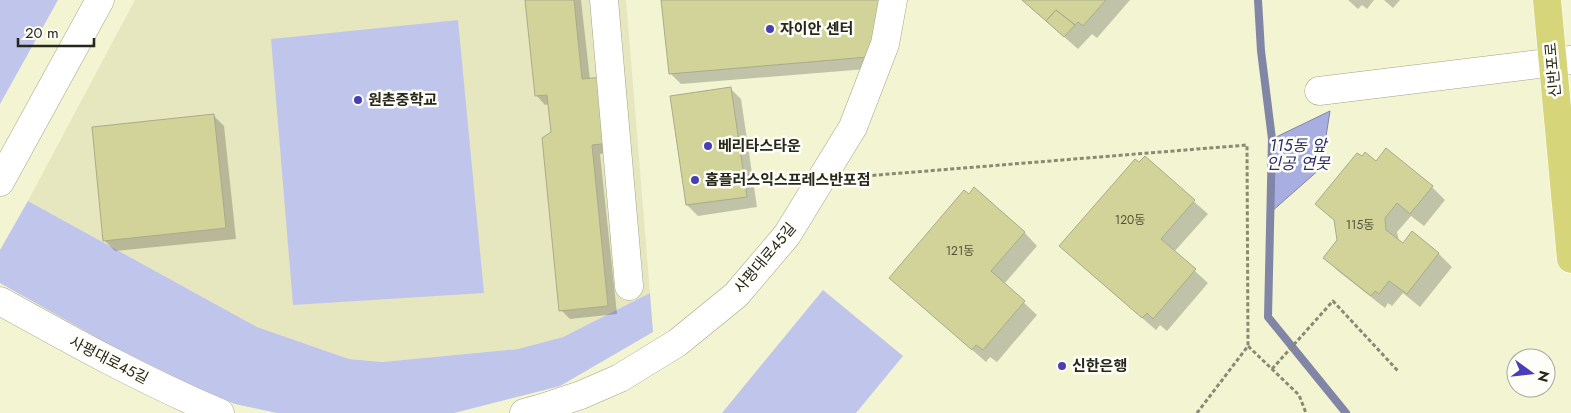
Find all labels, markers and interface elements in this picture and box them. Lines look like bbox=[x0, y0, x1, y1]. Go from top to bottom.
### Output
scale bar bbox=[18, 15, 94, 47]
place label: 자이안 센터 bbox=[780, 18, 854, 40]
text: 20 m bbox=[25, 22, 59, 44]
marker: 자이안 센터 bbox=[764, 23, 776, 35]
street label: 신반포로 bbox=[1540, 42, 1566, 98]
place label: 원촌중학교 bbox=[368, 89, 437, 111]
marker: 원촌중학교 bbox=[352, 94, 364, 106]
water label: 115동 앞 인공 연못 bbox=[1266, 134, 1331, 175]
place label: 베리타스타운 bbox=[718, 135, 801, 157]
marker: 베리타스타운 bbox=[702, 140, 714, 152]
place label: 홈플러스익스프레스반포점 bbox=[705, 169, 871, 191]
marker: 홈플러스익스프레스반포점 bbox=[689, 174, 701, 186]
house number: 120동 bbox=[1115, 211, 1145, 229]
house number: 115동 bbox=[1346, 216, 1374, 234]
street label: 사평대로45길 bbox=[729, 218, 801, 298]
house number: 121동 bbox=[946, 242, 974, 260]
street label: 사평대로45길 bbox=[66, 331, 152, 389]
north arrow bbox=[1506, 348, 1556, 398]
place label: 신한은행 bbox=[1072, 355, 1127, 377]
marker: 신한은행 bbox=[1056, 360, 1068, 372]
text: N bbox=[1532, 368, 1555, 384]

